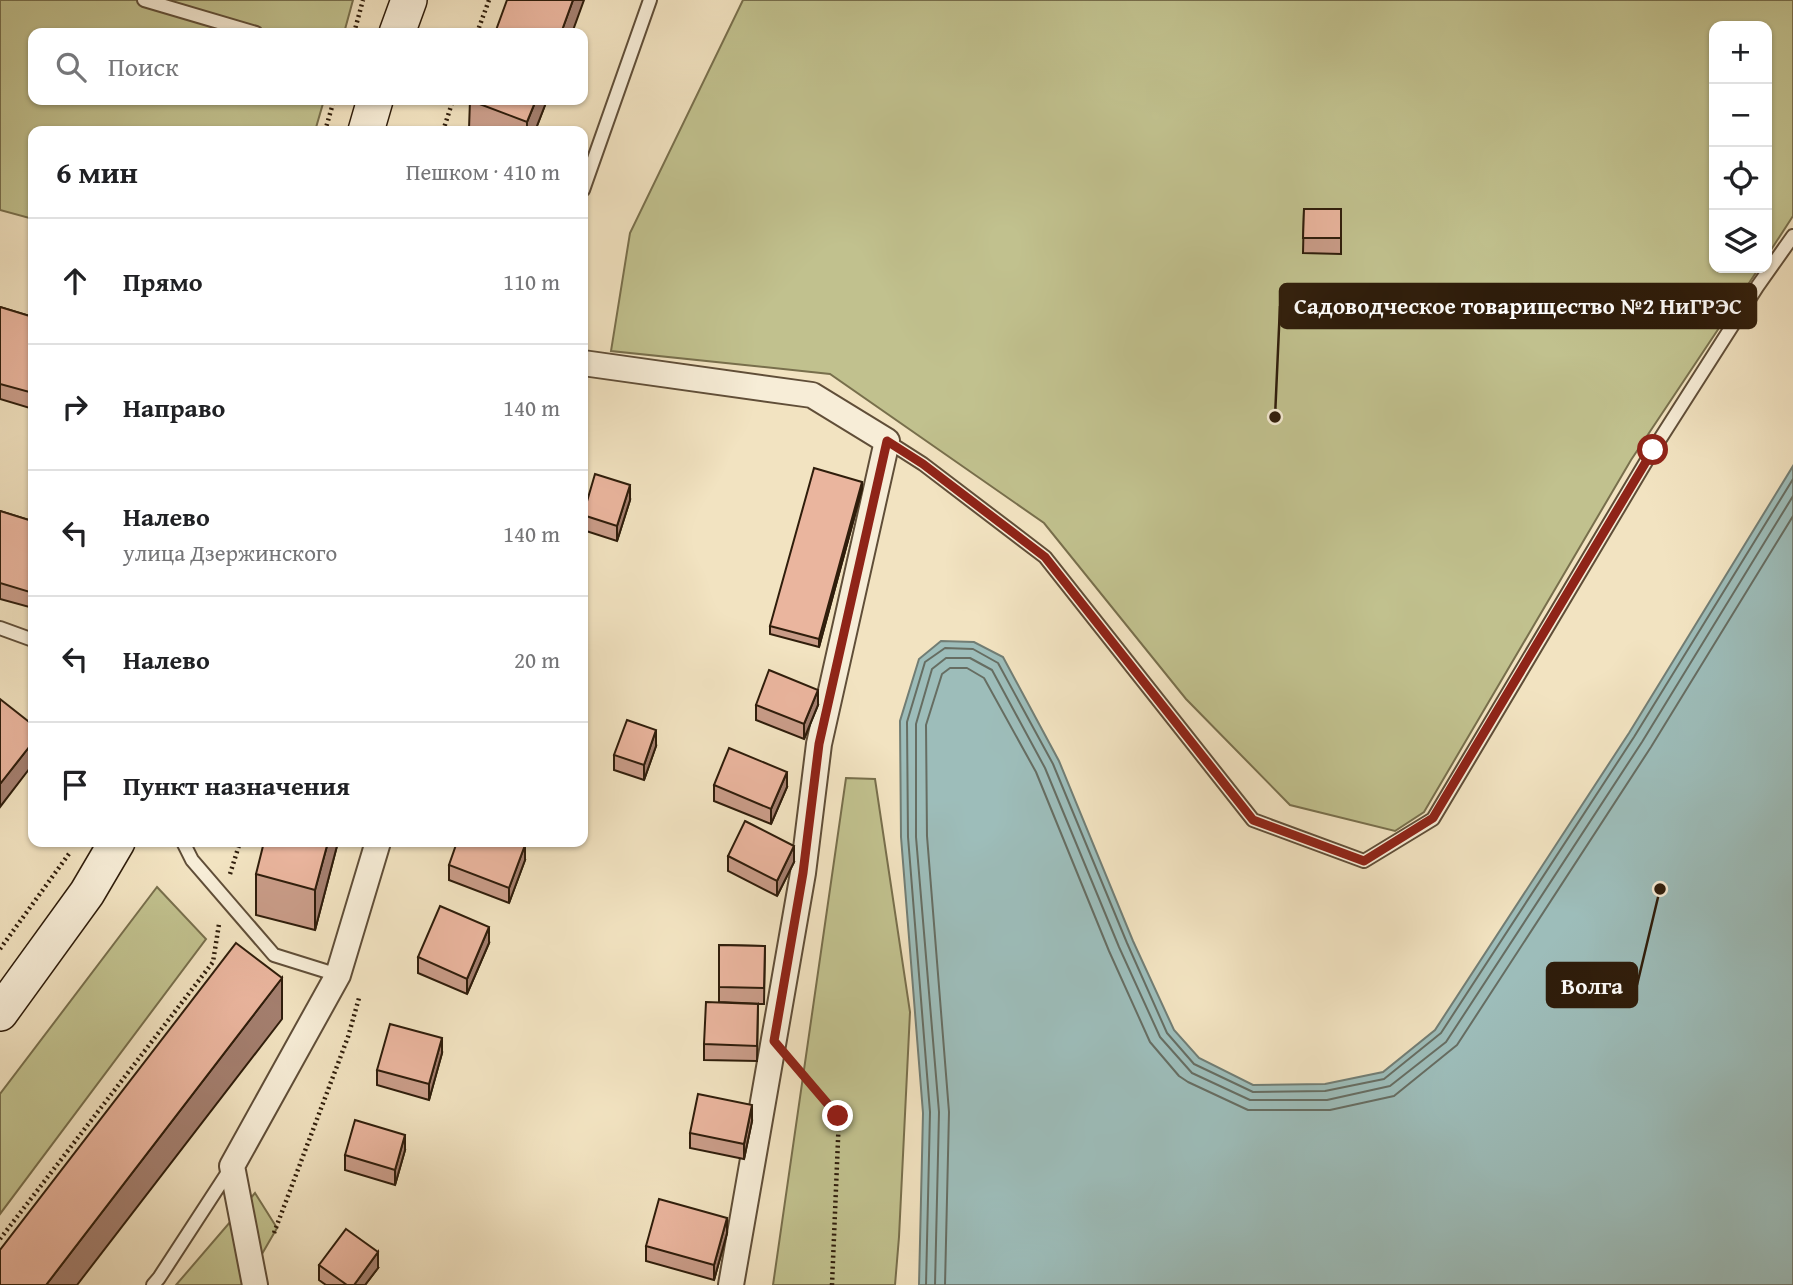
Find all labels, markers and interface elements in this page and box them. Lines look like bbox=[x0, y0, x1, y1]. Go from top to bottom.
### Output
map controls bbox=[1709, 21, 1772, 273]
button: + bbox=[1709, 21, 1772, 84]
search box bbox=[28, 28, 588, 105]
text: Поиск bbox=[108, 47, 179, 86]
icon: search bbox=[52, 48, 90, 86]
button: − bbox=[1709, 84, 1772, 147]
button: locate bbox=[1709, 147, 1772, 210]
text: 6 мин bbox=[56, 150, 138, 194]
text: Пешком · 410 m bbox=[406, 155, 560, 188]
button: layers bbox=[1709, 210, 1772, 273]
icon: ahead bbox=[56, 262, 94, 300]
text: Прямо bbox=[123, 262, 203, 301]
text: 110 m bbox=[503, 265, 560, 298]
callout: Садоводческое товарищество №2 НиГРЭС bbox=[1280, 284, 1756, 328]
text: Садоводческое товарищество №2 НиГРЭС bbox=[1294, 289, 1742, 322]
icon: right bbox=[56, 388, 94, 426]
text: Направо bbox=[123, 388, 225, 427]
text: 140 m bbox=[503, 391, 560, 424]
route start bbox=[1637, 434, 1668, 465]
text: Налево bbox=[123, 497, 210, 536]
icon: left bbox=[56, 514, 94, 552]
text: 140 m bbox=[503, 517, 560, 550]
text: улица Дзержинского bbox=[123, 536, 337, 569]
icon: left bbox=[56, 640, 94, 678]
text: Налево bbox=[123, 640, 210, 679]
text: 20 m bbox=[514, 643, 560, 676]
icon: arrive bbox=[56, 766, 94, 804]
text: Пункт назначения bbox=[123, 766, 350, 805]
callout: Волга bbox=[1547, 963, 1637, 1007]
text: Волга bbox=[1561, 969, 1623, 1002]
route end bbox=[822, 1100, 853, 1131]

